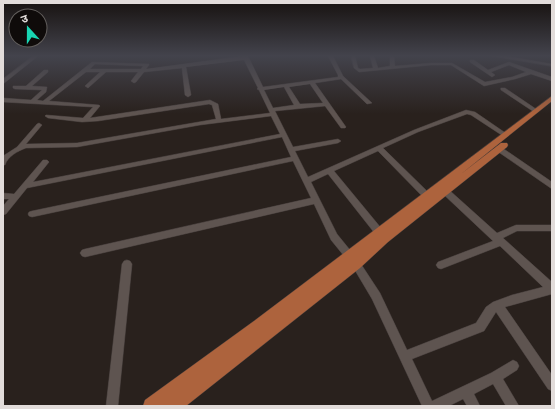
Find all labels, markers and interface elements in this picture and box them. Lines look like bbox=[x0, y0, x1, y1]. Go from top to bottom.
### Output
north arrow bbox=[8, 8, 48, 48]
text: उ bbox=[19, 10, 30, 26]

